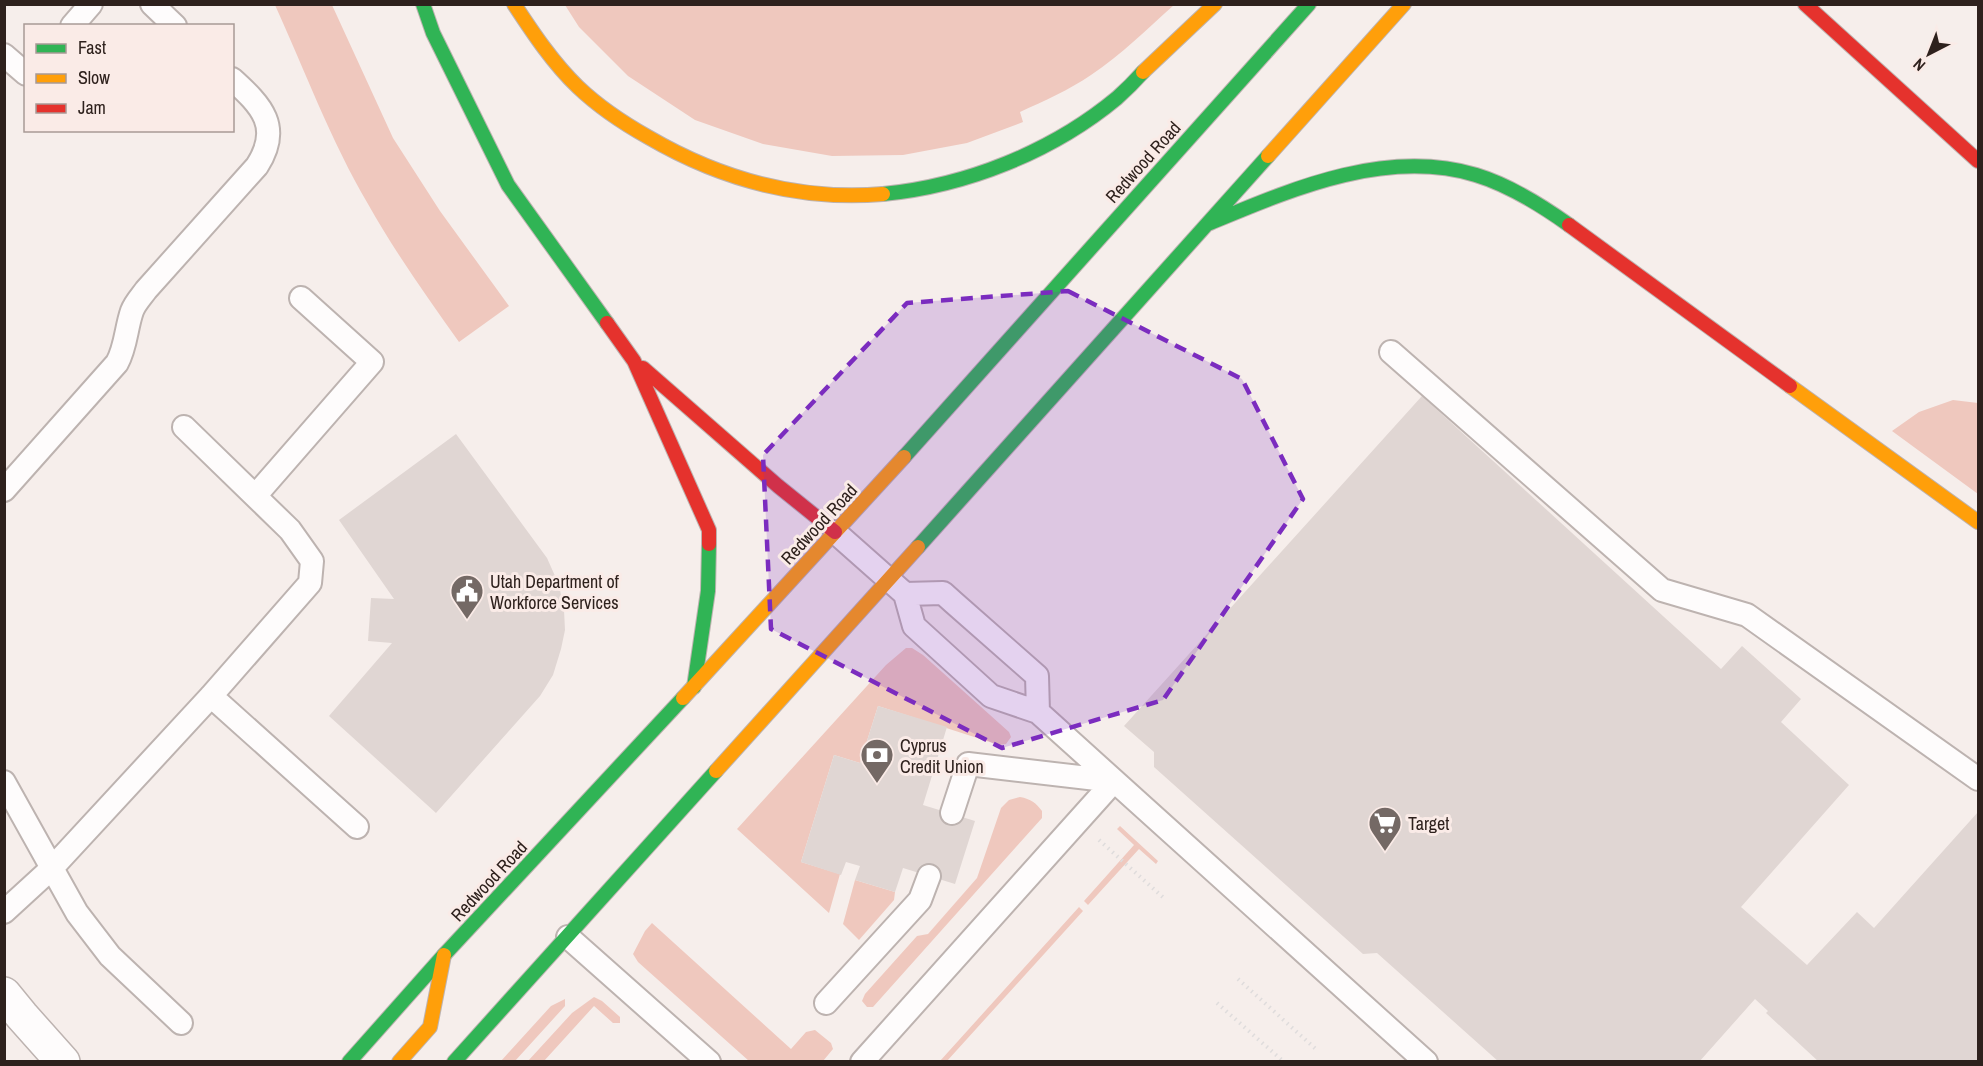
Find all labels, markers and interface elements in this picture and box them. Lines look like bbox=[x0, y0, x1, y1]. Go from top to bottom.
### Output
legend bbox=[24, 24, 234, 132]
north arrow bbox=[1899, 24, 1959, 84]
text: Fast bbox=[78, 35, 106, 60]
text: N bbox=[1908, 54, 1930, 76]
text: Slow bbox=[78, 65, 110, 90]
text: Jam bbox=[78, 95, 106, 120]
street label: Redwood Road bbox=[1100, 116, 1186, 208]
street label: Redwood Road bbox=[775, 478, 863, 570]
place label: Utah Department of Workforce Services bbox=[490, 569, 620, 615]
public building icon: Utah Department of Workforce Services bbox=[449, 573, 485, 620]
place label: Cyprus Credit Union bbox=[900, 733, 984, 779]
bank icon: Cyprus Credit Union bbox=[859, 737, 895, 784]
supermarket icon: Target bbox=[1367, 805, 1403, 852]
place label: Target bbox=[1408, 811, 1449, 836]
street label: Redwood Road bbox=[445, 835, 533, 927]

